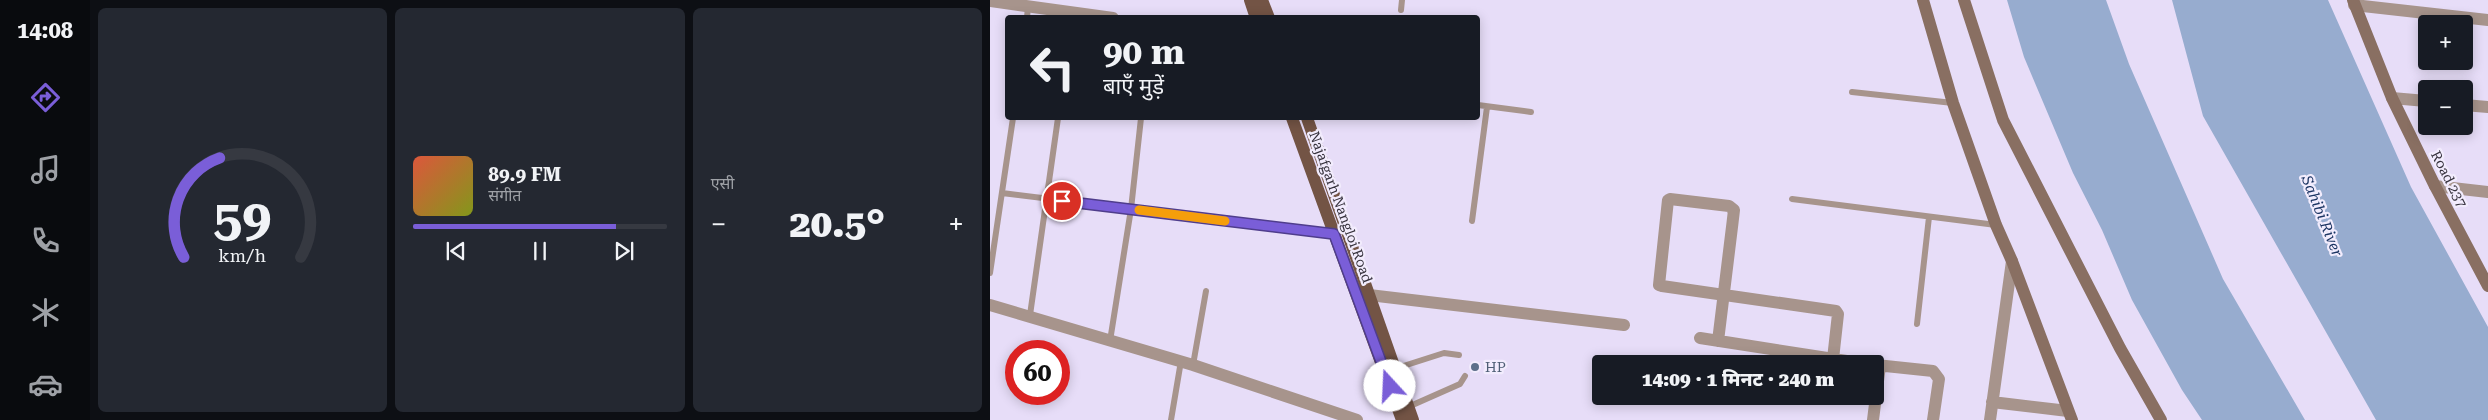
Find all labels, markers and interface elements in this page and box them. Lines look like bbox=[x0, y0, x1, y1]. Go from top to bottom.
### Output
map controls bbox=[2418, 15, 2473, 135]
button: + bbox=[2418, 15, 2473, 70]
text: 14:08 bbox=[17, 18, 73, 43]
text: 90 m bbox=[1103, 32, 1185, 73]
icon: left bbox=[1020, 35, 1085, 100]
text: बाएँ मुड़ें bbox=[1103, 74, 1164, 99]
icon: directions bbox=[28, 80, 63, 115]
button: − bbox=[2418, 80, 2473, 135]
street label: Najafgarh Nangloi Road bbox=[1306, 129, 1376, 285]
street label: Road 237 bbox=[2428, 148, 2470, 210]
icon: music bbox=[28, 152, 63, 187]
text: 89.9 FM bbox=[488, 163, 561, 186]
water label: Sahibi River bbox=[2297, 172, 2347, 260]
text: एसी bbox=[711, 174, 734, 193]
pin bbox=[1041, 180, 1083, 222]
text: संगीत bbox=[488, 186, 521, 205]
icon: arrive bbox=[1048, 187, 1076, 215]
text: 59 bbox=[214, 188, 272, 249]
text: 20.5° bbox=[790, 202, 885, 246]
text: − bbox=[711, 208, 726, 241]
text: + bbox=[948, 208, 964, 241]
icon: phone bbox=[28, 223, 63, 258]
icon: previous bbox=[442, 237, 470, 265]
icon: pause bbox=[526, 237, 554, 265]
icon: next bbox=[610, 237, 638, 265]
text: km/h bbox=[219, 245, 267, 266]
icon: climate bbox=[28, 295, 63, 330]
speed limit sign: 60 bbox=[1005, 340, 1070, 405]
position arrow bbox=[1363, 359, 1415, 411]
place label: HP bbox=[1485, 359, 1506, 375]
marker: HP bbox=[1469, 361, 1481, 373]
icon: car bbox=[28, 367, 63, 402]
text: 14:09 · 1 मिनट · 240 m bbox=[1642, 368, 1834, 391]

